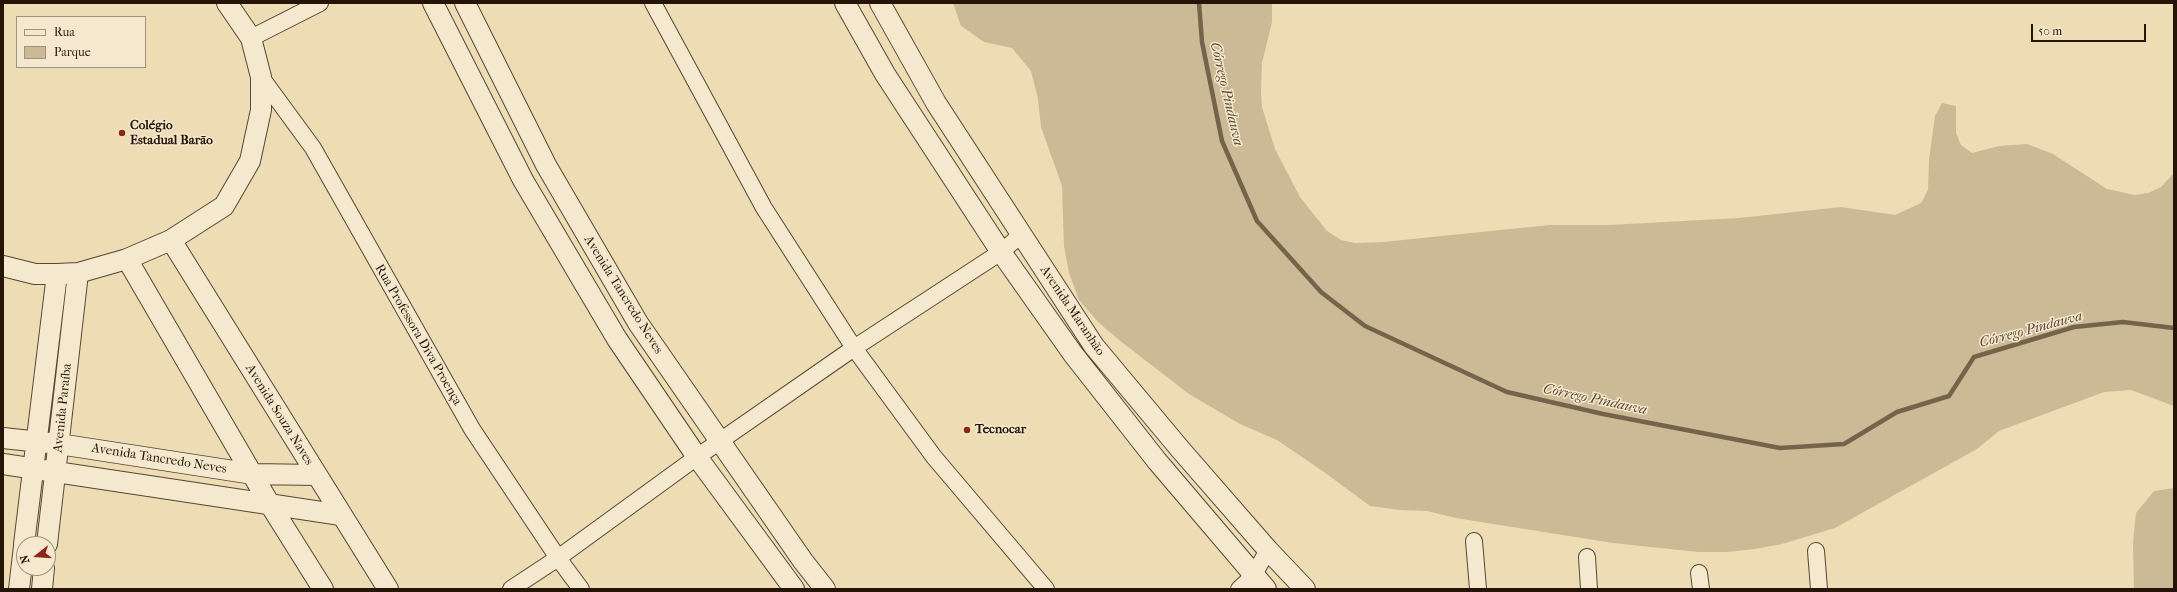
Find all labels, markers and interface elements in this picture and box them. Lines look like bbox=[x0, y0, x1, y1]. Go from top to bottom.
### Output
legend bbox=[16, 16, 146, 68]
scale bar bbox=[2033, 16, 2148, 42]
text: 50 m bbox=[2038, 24, 2062, 38]
text: Rua bbox=[54, 25, 75, 39]
water label: Córrego Pindauva bbox=[1206, 41, 1246, 147]
text: Parque bbox=[54, 45, 91, 59]
place label: Colégio Estadual Barão bbox=[130, 118, 213, 149]
marker: Colégio Estadual Barão bbox=[117, 128, 127, 138]
street label: Avenida Tancredo Neves bbox=[580, 233, 666, 357]
street label: Rua Professora Diva Proença bbox=[371, 262, 465, 408]
street label: Avenida Maranhão bbox=[1036, 263, 1108, 359]
water label: Córrego Pindauva bbox=[1978, 308, 2084, 352]
street label: Avenida Souza Naves bbox=[242, 362, 316, 468]
street label: Avenida Paraíba bbox=[51, 363, 75, 453]
water label: Córrego Pindauva bbox=[1542, 381, 1648, 419]
place label: Tecnocar bbox=[975, 422, 1026, 438]
marker: Tecnocar bbox=[962, 425, 972, 435]
street label: Avenida Tancredo Neves bbox=[90, 441, 228, 477]
north arrow bbox=[16, 536, 56, 576]
text: N bbox=[18, 553, 32, 565]

